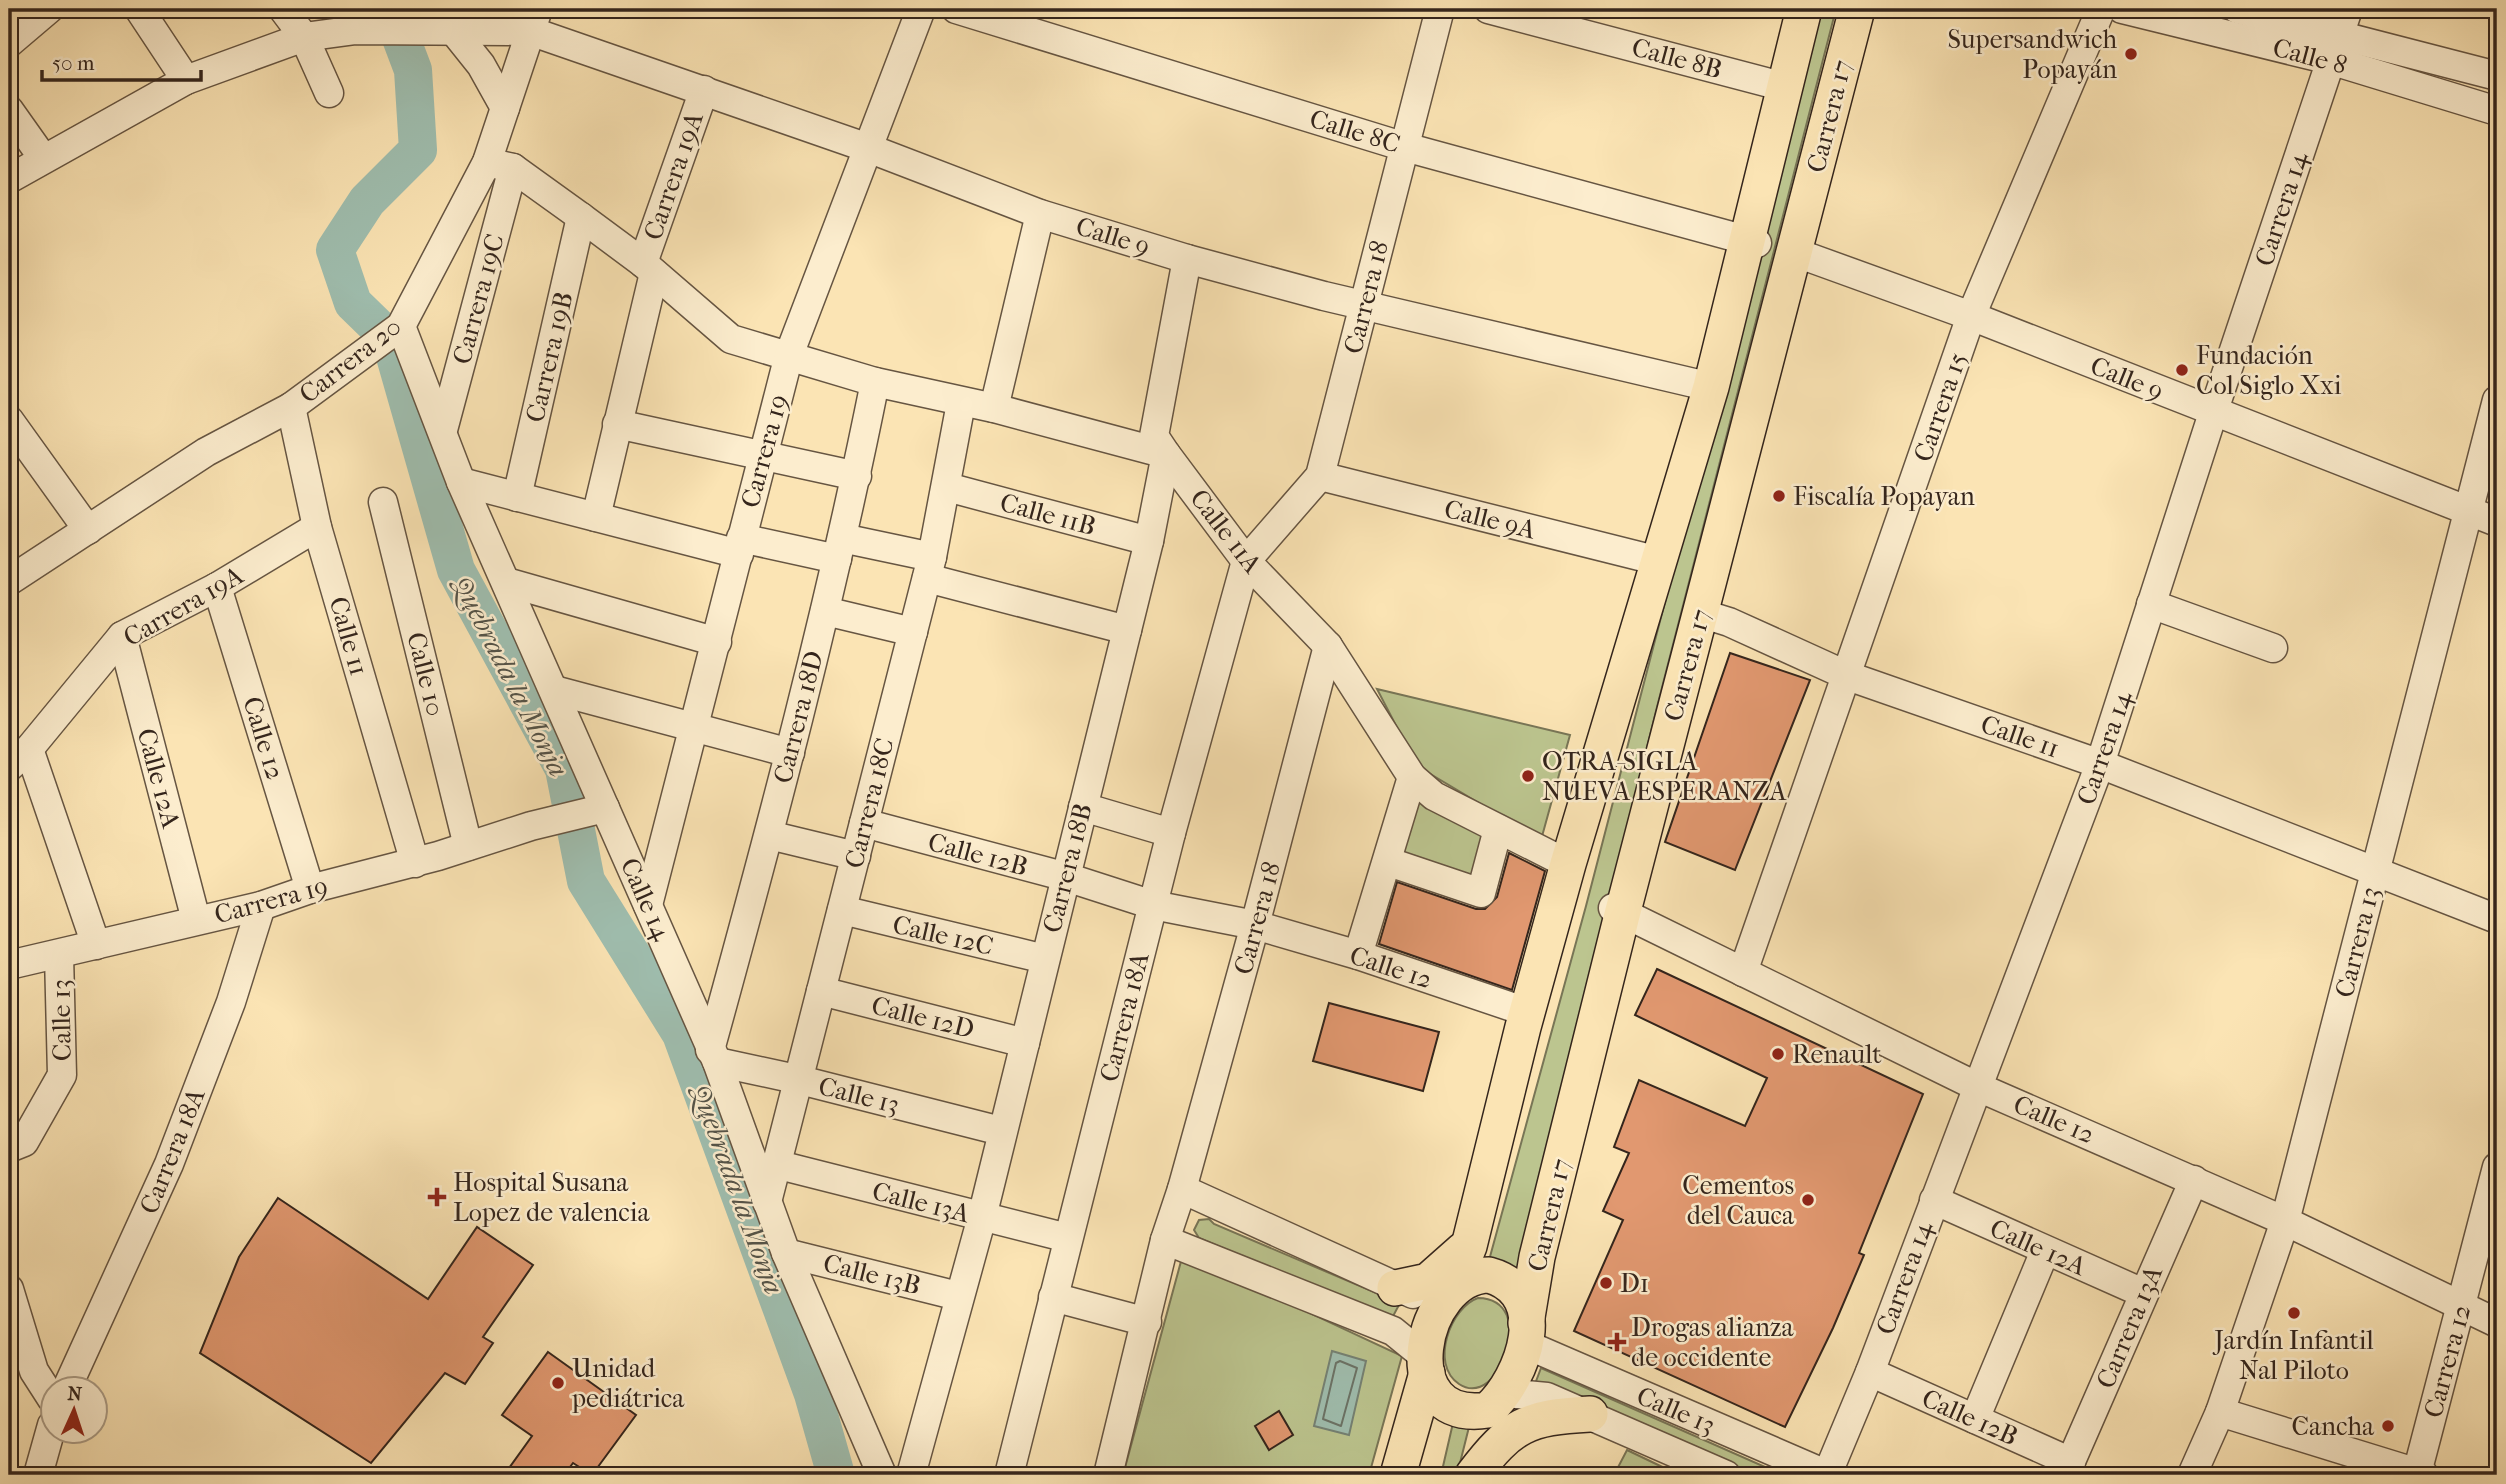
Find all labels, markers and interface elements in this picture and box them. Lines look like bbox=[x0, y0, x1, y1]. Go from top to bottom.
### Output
place label: Supersandwich Popayán bbox=[1948, 24, 2117, 85]
street label: Calle 8B bbox=[1628, 32, 1725, 85]
street label: Calle 8 bbox=[2270, 32, 2350, 81]
scale bar bbox=[42, 38, 201, 82]
marker: Supersandwich Popayán bbox=[2123, 46, 2139, 62]
text: 50 m bbox=[52, 51, 95, 75]
street label: Carrera 17 bbox=[1801, 57, 1858, 176]
street label: Calle 8C bbox=[1306, 103, 1404, 160]
street label: Carrera 19A bbox=[637, 107, 710, 244]
street label: Carrera 14 bbox=[2249, 148, 2315, 270]
street label: Calle 9 bbox=[1072, 211, 1154, 262]
street label: Carrera 19C bbox=[446, 231, 511, 368]
street label: Carrera 18 bbox=[1337, 237, 1395, 357]
street label: Carrera 19B bbox=[519, 289, 580, 425]
street label: Carrera 20 bbox=[293, 311, 407, 410]
place label: Fundación Col Siglo Xxi bbox=[2196, 340, 2342, 401]
street label: Carrera 15 bbox=[1907, 348, 1974, 466]
street label: Calle 9 bbox=[2086, 350, 2168, 407]
marker: Fundación Col Siglo Xxi bbox=[2174, 362, 2190, 378]
street label: Carrera 19 bbox=[735, 391, 794, 511]
place label: Fiscalía Popayan bbox=[1793, 481, 1975, 512]
street label: Calle 11A bbox=[1183, 483, 1269, 580]
street label: Calle 11B bbox=[997, 487, 1099, 542]
marker: Fiscalía Popayan bbox=[1771, 488, 1787, 504]
street label: Calle 9A bbox=[1441, 493, 1540, 546]
street label: Carrera 19A bbox=[118, 559, 249, 653]
water label: Quebrada la Monja bbox=[445, 570, 575, 782]
street label: Calle 11 bbox=[322, 593, 375, 679]
street label: Carrera 17 bbox=[1658, 606, 1717, 725]
street label: Calle 10 bbox=[400, 629, 451, 719]
street label: Carrera 18D bbox=[767, 648, 830, 786]
street label: Carrera 14 bbox=[2071, 687, 2138, 809]
street label: Calle 12 bbox=[236, 693, 291, 783]
street label: Calle 11 bbox=[1977, 709, 2063, 764]
street label: Calle 12A bbox=[130, 725, 187, 832]
street label: Carrera 18C bbox=[838, 735, 901, 871]
place label: OTRA-SIGLA NUEVA ESPERANZA bbox=[1542, 746, 1787, 807]
marker: OTRA-SIGLA NUEVA ESPERANZA bbox=[1520, 768, 1536, 784]
street label: Carrera 18B bbox=[1036, 800, 1099, 936]
street label: Calle 12B bbox=[925, 826, 1031, 883]
street label: Calle 14 bbox=[614, 853, 678, 946]
street label: Carrera 18 bbox=[1228, 858, 1287, 978]
street label: Carrera 19 bbox=[211, 871, 331, 930]
street label: Carrera 13 bbox=[2329, 884, 2386, 1001]
street label: Calle 12C bbox=[890, 909, 996, 962]
street label: Calle 12 bbox=[1346, 940, 1436, 995]
street label: Carrera 18A bbox=[1093, 948, 1156, 1085]
street label: Calle 13 bbox=[45, 979, 78, 1061]
street label: Calle 12D bbox=[868, 990, 977, 1045]
place label: Renault bbox=[1792, 1039, 1882, 1070]
marker: Renault bbox=[1770, 1046, 1786, 1062]
street label: Calle 13 bbox=[815, 1071, 902, 1120]
water label: Quebrada la Monja bbox=[684, 1079, 791, 1298]
street label: Carrera 18A bbox=[133, 1083, 212, 1218]
street label: Calle 12 bbox=[2009, 1089, 2099, 1150]
street label: Carrera 17 bbox=[1521, 1156, 1578, 1275]
place label: Hospital Susana Lopez de valencia bbox=[453, 1167, 650, 1228]
place label: Cementos del Cauca bbox=[1682, 1170, 1795, 1231]
street label: Calle 13A bbox=[869, 1175, 974, 1230]
marker: Hospital Susana Lopez de valencia bbox=[427, 1187, 447, 1207]
marker: Cementos del Cauca bbox=[1800, 1192, 1816, 1208]
street label: Calle 12A bbox=[1985, 1213, 2092, 1283]
street label: Carrera 14 bbox=[1870, 1217, 1939, 1339]
street label: Calle 13B bbox=[820, 1247, 924, 1302]
street label: Carrera 13A bbox=[2090, 1260, 2170, 1393]
place label: D1 bbox=[1620, 1268, 1649, 1299]
marker: D1 bbox=[1598, 1275, 1614, 1291]
street label: Carrera 12 bbox=[2418, 1301, 2477, 1421]
marker: Jardín Infantil Nal Piloto bbox=[2286, 1305, 2302, 1321]
place label: Drogas alianza de occidente bbox=[1631, 1312, 1795, 1373]
place label: Jardín Infantil Nal Piloto bbox=[2212, 1325, 2374, 1386]
marker: Drogas alianza de occidente bbox=[1609, 1334, 1625, 1350]
place label: Unidad pediátrica bbox=[571, 1353, 685, 1414]
marker: Unidad pediátrica bbox=[550, 1375, 566, 1391]
north arrow bbox=[38, 1376, 108, 1446]
street label: Calle 13 bbox=[1632, 1380, 1720, 1441]
text: N bbox=[67, 1383, 83, 1405]
street label: Calle 12B bbox=[1917, 1383, 2023, 1452]
place label: Cancha bbox=[2292, 1411, 2375, 1442]
marker: Cancha bbox=[2380, 1418, 2396, 1434]

